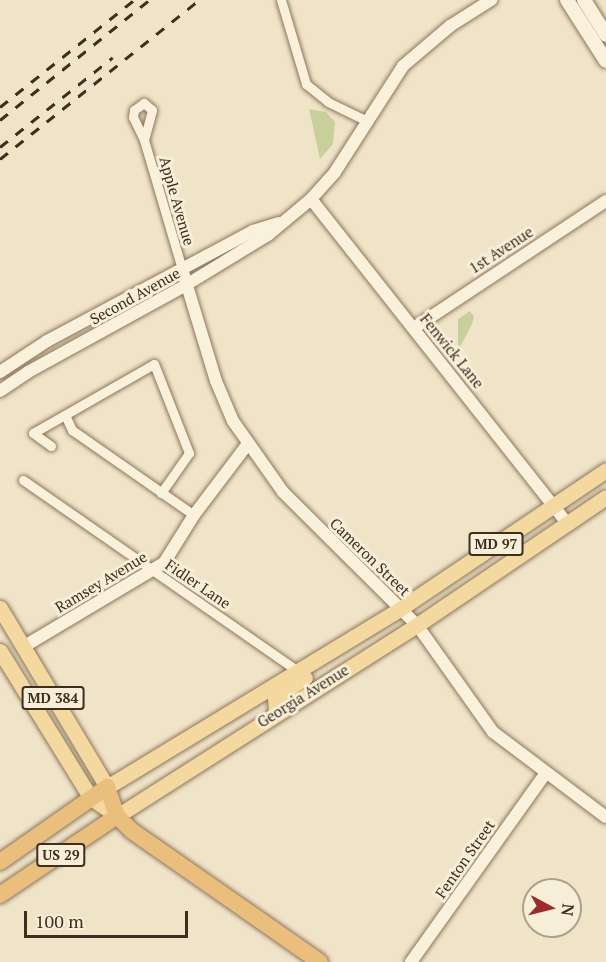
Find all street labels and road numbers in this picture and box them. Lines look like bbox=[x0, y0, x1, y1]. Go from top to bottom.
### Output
street label: Apple Avenue bbox=[156, 154, 198, 248]
street label: 1st Avenue bbox=[466, 223, 536, 277]
street label: Second Avenue bbox=[87, 264, 183, 328]
street label: Fenwick Lane bbox=[416, 310, 488, 392]
street label: Cameron Street bbox=[326, 514, 414, 600]
road number: MD 97 bbox=[468, 533, 524, 555]
street label: Ramsey Avenue bbox=[52, 547, 150, 617]
street label: Fidler Lane bbox=[162, 556, 234, 612]
street label: Georgia Avenue bbox=[254, 661, 352, 731]
road number: MD 384 bbox=[22, 687, 84, 709]
street label: Fenton Street bbox=[432, 817, 498, 901]
road number: US 29 bbox=[36, 844, 86, 866]

